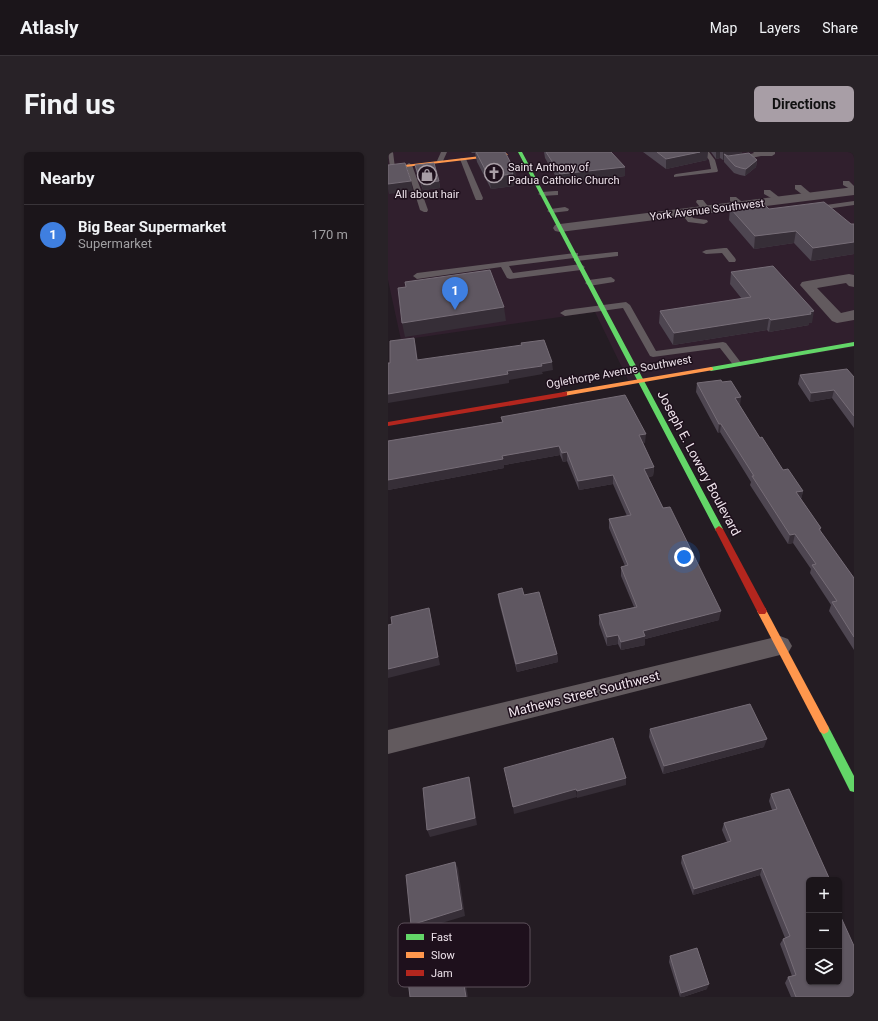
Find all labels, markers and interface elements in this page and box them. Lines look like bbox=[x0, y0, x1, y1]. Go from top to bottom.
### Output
text: Atlasly bbox=[20, 16, 79, 39]
text: Map bbox=[710, 20, 737, 36]
text: Layers bbox=[759, 20, 800, 36]
text: Share bbox=[822, 20, 858, 36]
button: Directions bbox=[754, 86, 854, 122]
text: Find us bbox=[24, 88, 115, 121]
place label: Saint Anthony of Padua Catholic Church bbox=[508, 161, 619, 187]
church icon: Saint Anthony of Padua Catholic Church bbox=[483, 162, 505, 184]
shop icon: All about hair bbox=[416, 164, 438, 186]
text: Nearby bbox=[40, 168, 95, 188]
place label: All about hair bbox=[395, 188, 460, 201]
street label: York Avenue Southwest bbox=[649, 196, 765, 223]
text: Big Bear Supermarket bbox=[78, 218, 226, 236]
text: 1 bbox=[49, 227, 57, 242]
text: 170 m bbox=[311, 227, 348, 242]
text: Supermarket bbox=[78, 236, 152, 251]
pin: 1 bbox=[442, 277, 468, 310]
street label: Oglethorpe Avenue Southwest bbox=[545, 353, 693, 391]
street label: Joseph E. Lowery Boulevard bbox=[654, 388, 744, 538]
your location bbox=[674, 547, 694, 567]
street label: Mathews Street Southwest bbox=[507, 668, 661, 720]
map controls bbox=[806, 877, 842, 985]
button: + bbox=[806, 877, 842, 913]
button: − bbox=[806, 913, 842, 949]
legend bbox=[398, 923, 530, 987]
text: Fast bbox=[431, 931, 453, 944]
text: Slow bbox=[431, 949, 455, 962]
button: layers bbox=[806, 949, 842, 985]
text: Jam bbox=[431, 967, 453, 980]

